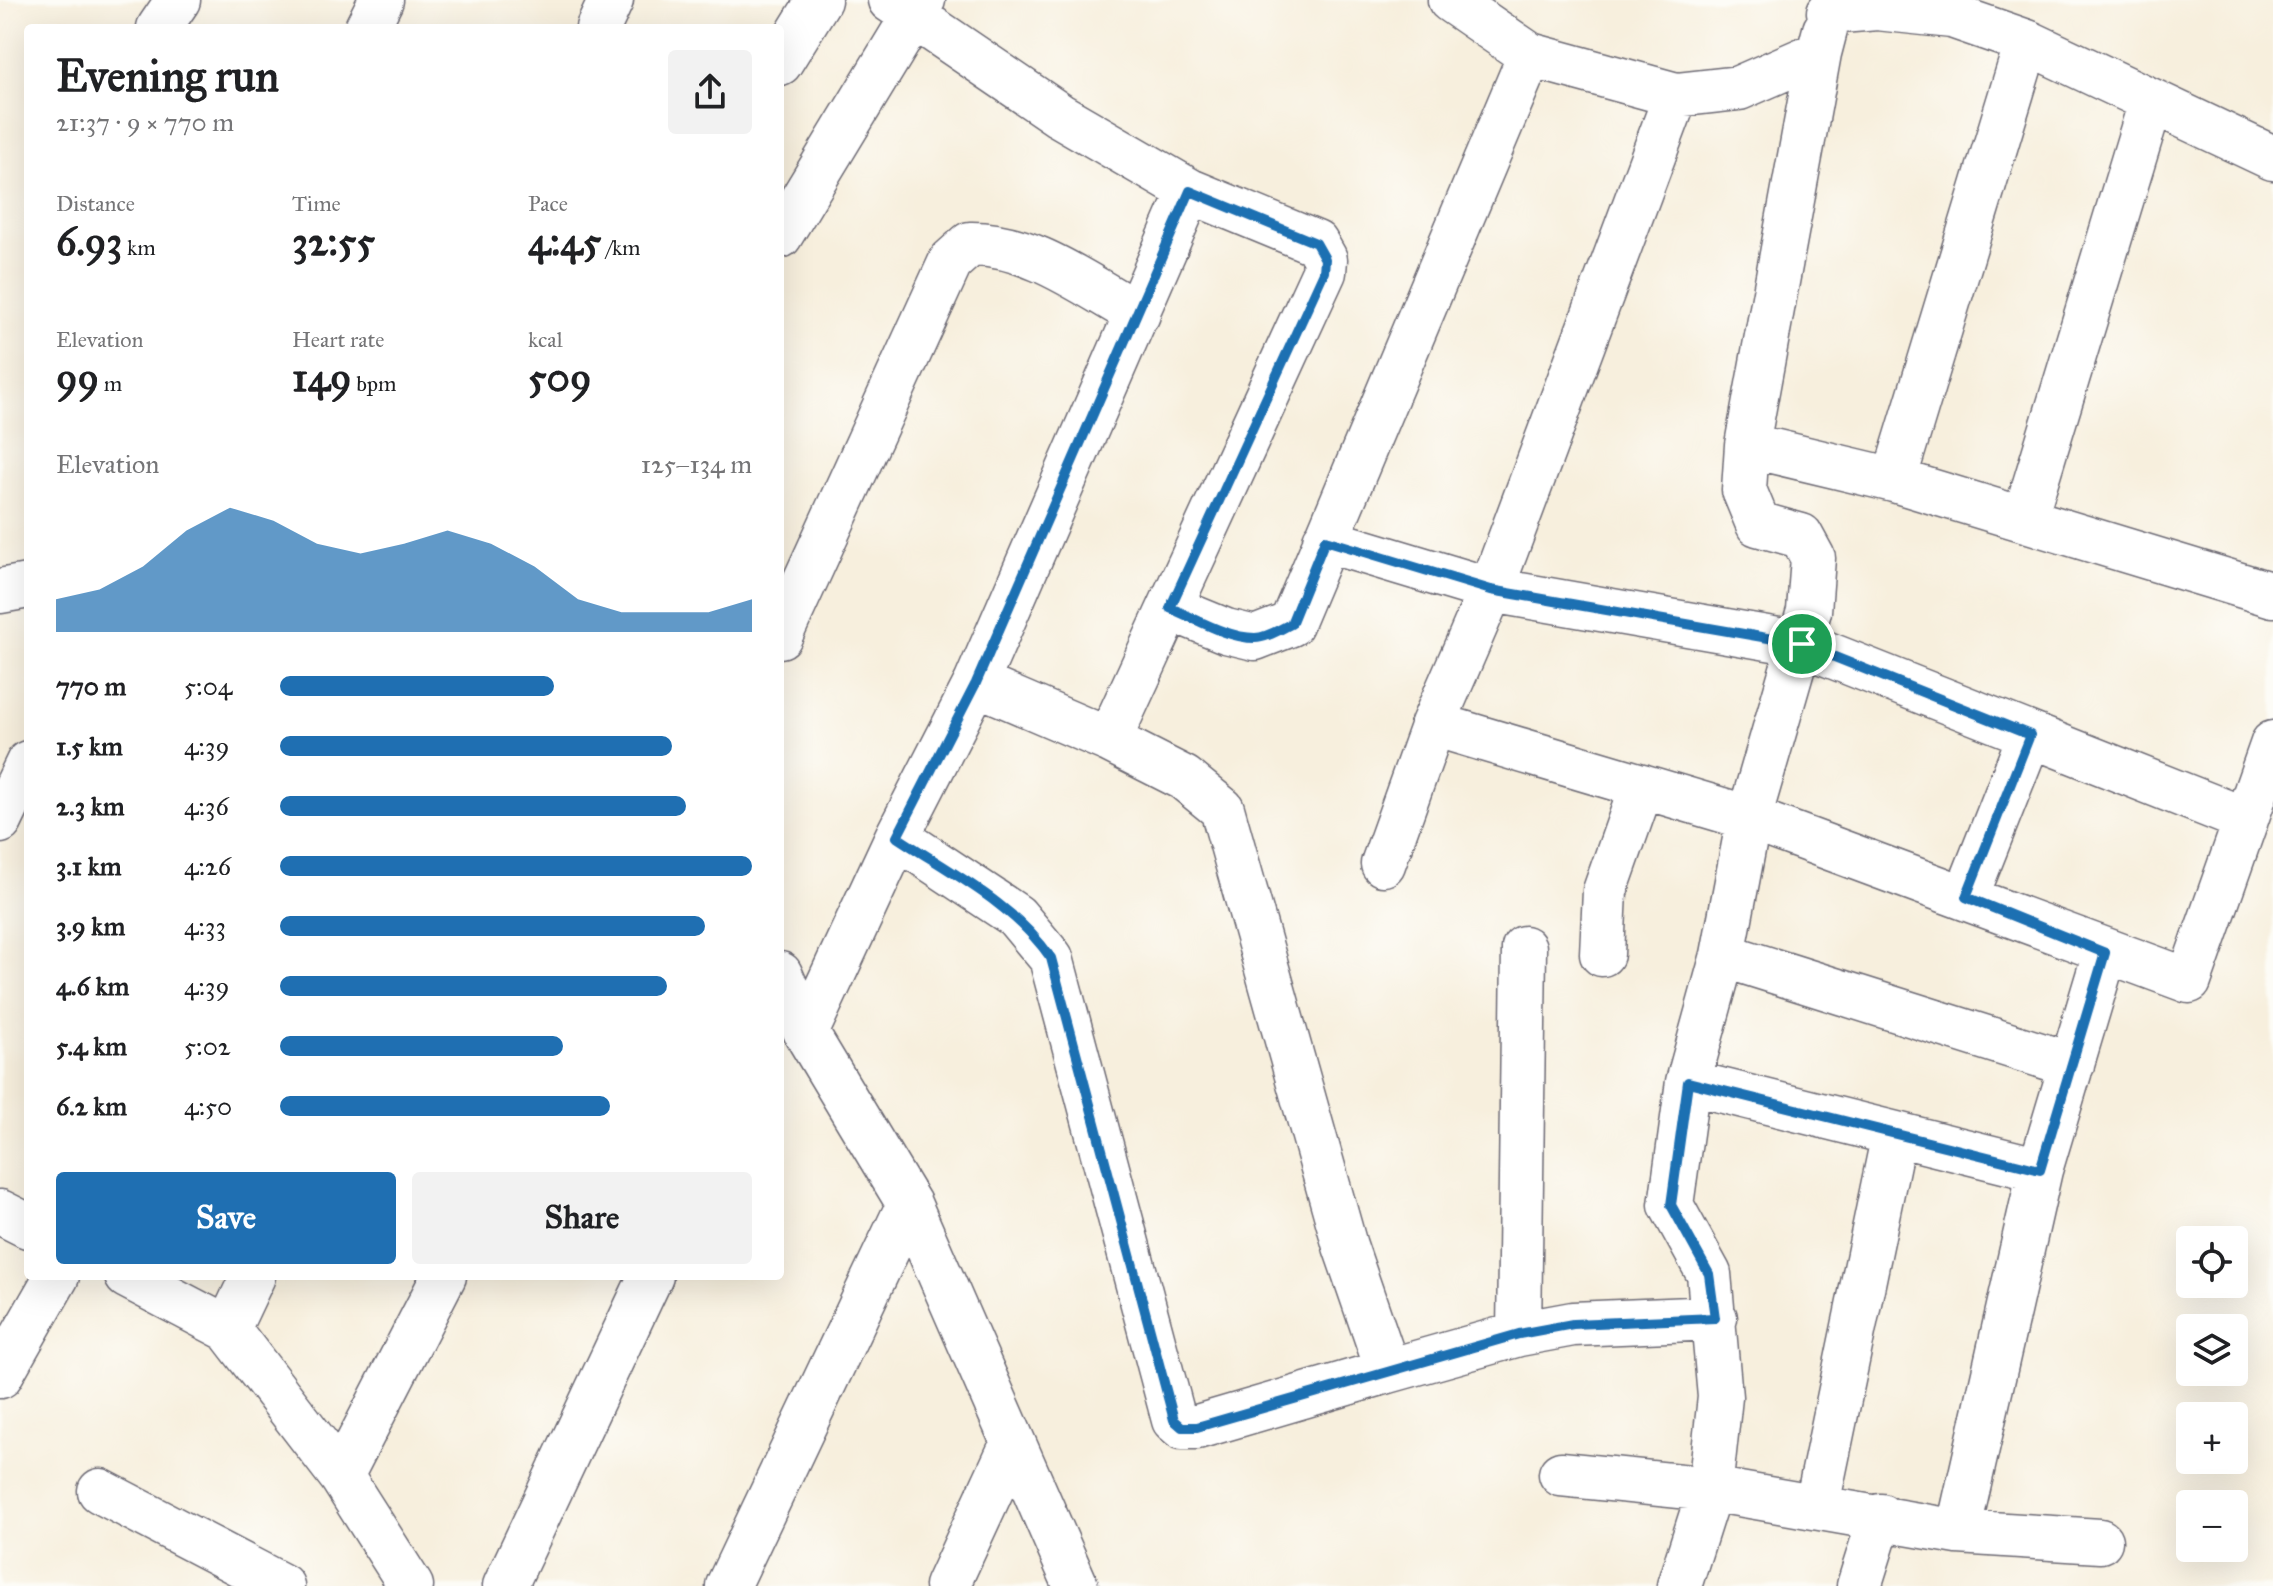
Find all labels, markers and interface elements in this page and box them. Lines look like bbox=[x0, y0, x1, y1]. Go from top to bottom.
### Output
text: Evening run bbox=[56, 49, 279, 103]
button: share bbox=[668, 50, 752, 134]
text: 21:37 · 9 × 770 m bbox=[56, 106, 234, 138]
text: Distance bbox=[56, 190, 135, 217]
text: Time bbox=[292, 190, 341, 217]
text: Pace bbox=[528, 190, 568, 217]
text: 6.93 bbox=[56, 217, 122, 266]
text: 32:55 bbox=[292, 217, 375, 266]
text: 4:45 bbox=[528, 217, 601, 266]
text: km bbox=[122, 234, 156, 261]
text: /km bbox=[601, 234, 641, 261]
text: Elevation bbox=[56, 326, 143, 353]
text: Heart rate bbox=[292, 326, 385, 353]
text: kcal bbox=[528, 326, 563, 353]
text: 99 bbox=[56, 353, 99, 402]
text: 149 bbox=[292, 353, 352, 402]
text: 509 bbox=[528, 353, 591, 402]
text: m bbox=[99, 370, 122, 397]
text: bpm bbox=[352, 370, 396, 397]
text: Elevation bbox=[56, 448, 159, 480]
text: 125–134 m bbox=[641, 448, 752, 480]
pin bbox=[1768, 610, 1836, 678]
icon: arrive bbox=[1780, 622, 1824, 666]
text: 770 m bbox=[56, 670, 126, 702]
text: 5:04 bbox=[184, 670, 232, 702]
text: 1.5 km bbox=[56, 730, 123, 762]
text: 4:39 bbox=[184, 730, 229, 762]
text: 2.3 km bbox=[56, 790, 125, 822]
text: 4:36 bbox=[184, 790, 229, 822]
text: 3.1 km bbox=[56, 850, 122, 882]
text: 4:26 bbox=[184, 850, 231, 882]
text: 3.9 km bbox=[56, 910, 125, 942]
text: 4:33 bbox=[184, 910, 226, 942]
text: 4.6 km bbox=[56, 970, 129, 1002]
text: 4:39 bbox=[184, 970, 229, 1002]
text: 5.4 km bbox=[56, 1030, 127, 1062]
text: 5:02 bbox=[184, 1030, 231, 1062]
text: 6.2 km bbox=[56, 1090, 127, 1122]
text: 4:50 bbox=[184, 1090, 232, 1122]
button: Save bbox=[56, 1172, 396, 1264]
button: Share bbox=[412, 1172, 752, 1264]
map controls bbox=[2176, 1226, 2248, 1562]
button: locate bbox=[2176, 1226, 2248, 1298]
button: layers bbox=[2176, 1314, 2248, 1386]
button: + bbox=[2176, 1402, 2248, 1474]
button: − bbox=[2176, 1490, 2248, 1562]

